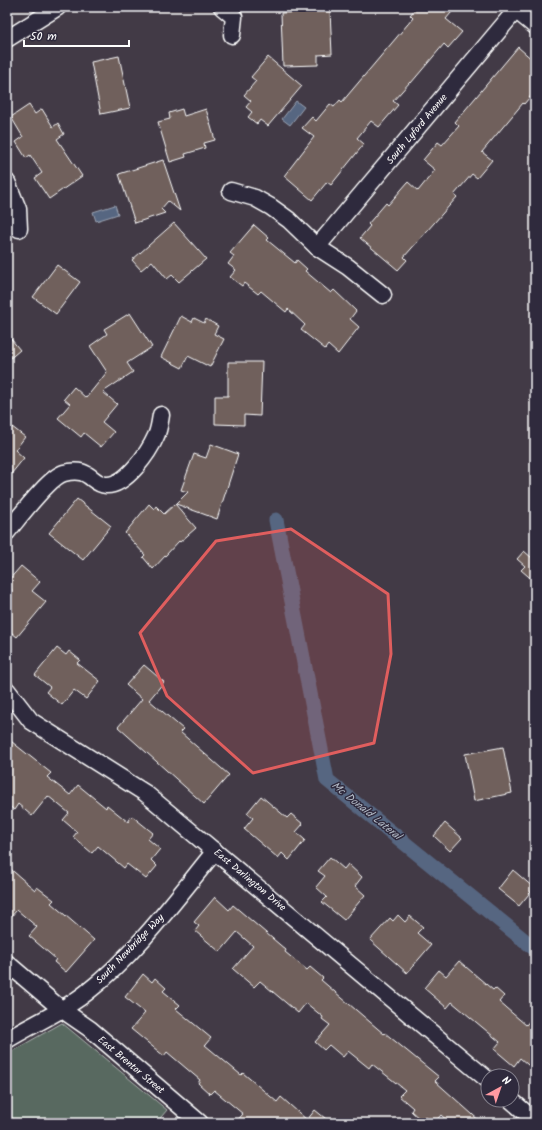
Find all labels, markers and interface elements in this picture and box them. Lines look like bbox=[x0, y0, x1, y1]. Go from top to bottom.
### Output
scale bar bbox=[24, 22, 129, 48]
text: 50 m bbox=[30, 27, 57, 46]
street label: South Lyford Avenue bbox=[383, 90, 452, 168]
water label: Mc Donald Lateral bbox=[327, 777, 407, 846]
street label: East Darlington Drive bbox=[210, 845, 290, 916]
street label: South Newbridge Way bbox=[92, 910, 168, 988]
street label: East Brentor Street bbox=[94, 1032, 168, 1098]
north arrow bbox=[480, 1068, 520, 1108]
text: N bbox=[497, 1072, 514, 1090]

